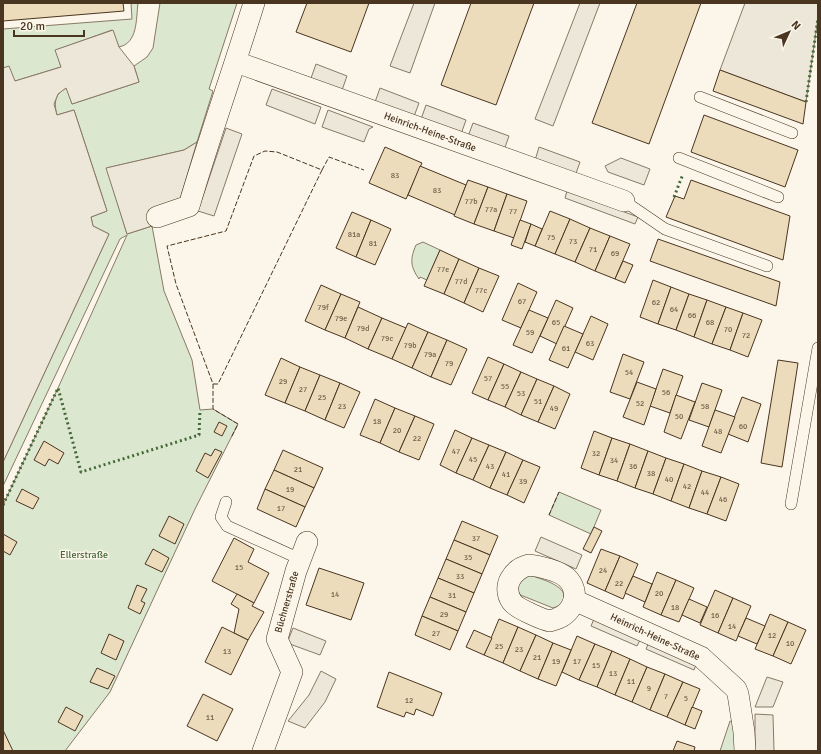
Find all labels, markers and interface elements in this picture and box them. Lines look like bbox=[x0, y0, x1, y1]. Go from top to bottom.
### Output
scale bar bbox=[14, 12, 84, 38]
north arrow bbox=[769, 12, 809, 52]
text: N bbox=[788, 18, 803, 33]
text: 20 m bbox=[20, 19, 45, 34]
street label: Heinrich-Heine-Straße bbox=[382, 110, 478, 154]
house number: 83 bbox=[391, 170, 399, 180]
house number: 83 bbox=[433, 185, 441, 195]
house number: 77b bbox=[465, 196, 477, 206]
house number: 77a bbox=[485, 204, 497, 214]
house number: 77 bbox=[509, 206, 517, 216]
house number: 81a bbox=[348, 229, 360, 239]
house number: 75 bbox=[547, 232, 555, 242]
house number: 73 bbox=[569, 236, 577, 246]
house number: 81 bbox=[369, 238, 377, 248]
house number: 71 bbox=[589, 244, 597, 254]
house number: 69 bbox=[611, 248, 619, 258]
house number: 77e bbox=[437, 264, 449, 274]
house number: 77d bbox=[455, 276, 467, 286]
house number: 77c bbox=[475, 285, 487, 295]
house number: 67 bbox=[518, 296, 526, 306]
house number: 62 bbox=[652, 297, 660, 307]
house number: 79f bbox=[317, 302, 329, 312]
house number: 64 bbox=[670, 304, 679, 314]
house number: 66 bbox=[688, 310, 696, 320]
house number: 79e bbox=[335, 313, 347, 323]
house number: 65 bbox=[552, 317, 560, 327]
house number: 68 bbox=[706, 317, 714, 327]
house number: 79d bbox=[357, 323, 369, 333]
house number: 70 bbox=[724, 324, 732, 334]
house number: 59 bbox=[526, 327, 534, 337]
house number: 72 bbox=[742, 330, 750, 340]
house number: 79c bbox=[381, 333, 393, 343]
house number: 63 bbox=[586, 338, 594, 348]
house number: 79b bbox=[404, 340, 416, 350]
house number: 61 bbox=[562, 343, 570, 353]
house number: 79a bbox=[424, 349, 436, 359]
house number: 79 bbox=[445, 358, 453, 368]
house number: 54 bbox=[625, 367, 634, 377]
house number: 57 bbox=[484, 373, 492, 383]
house number: 29 bbox=[279, 376, 287, 386]
house number: 55 bbox=[501, 381, 509, 391]
house number: 27 bbox=[299, 384, 307, 394]
house number: 56 bbox=[662, 387, 670, 397]
house number: 53 bbox=[517, 388, 525, 398]
house number: 25 bbox=[318, 392, 326, 402]
house number: 51 bbox=[534, 396, 542, 406]
house number: 52 bbox=[636, 398, 644, 408]
house number: 23 bbox=[338, 401, 346, 411]
house number: 58 bbox=[701, 401, 709, 411]
house number: 49 bbox=[550, 403, 558, 413]
house number: 50 bbox=[675, 411, 683, 421]
house number: 18 bbox=[373, 416, 381, 426]
house number: 60 bbox=[739, 421, 747, 431]
house number: 20 bbox=[393, 425, 401, 435]
house number: 48 bbox=[714, 426, 722, 436]
house number: 22 bbox=[413, 433, 421, 443]
house number: 47 bbox=[452, 446, 460, 456]
house number: 32 bbox=[592, 448, 600, 458]
house number: 45 bbox=[469, 454, 477, 464]
house number: 34 bbox=[610, 455, 619, 465]
house number: 43 bbox=[486, 461, 494, 471]
house number: 36 bbox=[629, 461, 637, 471]
house number: 21 bbox=[294, 464, 302, 474]
house number: 38 bbox=[647, 468, 655, 478]
house number: 41 bbox=[502, 469, 510, 479]
house number: 40 bbox=[665, 474, 673, 484]
house number: 39 bbox=[519, 476, 527, 486]
house number: 42 bbox=[683, 481, 691, 491]
house number: 19 bbox=[286, 484, 294, 494]
house number: 44 bbox=[701, 487, 710, 497]
house number: 46 bbox=[719, 494, 727, 504]
house number: 17 bbox=[277, 503, 285, 513]
house number: 37 bbox=[472, 533, 480, 543]
park label: Ellerstraße bbox=[60, 549, 108, 561]
house number: 35 bbox=[464, 552, 472, 562]
house number: 15 bbox=[235, 562, 243, 572]
house number: 24 bbox=[599, 565, 608, 575]
street label: Büchnerstraße bbox=[272, 570, 302, 634]
house number: 33 bbox=[456, 571, 464, 581]
house number: 22 bbox=[615, 578, 623, 588]
house number: 20 bbox=[655, 588, 663, 598]
house number: 14 bbox=[331, 589, 340, 599]
house number: 31 bbox=[448, 590, 456, 600]
house number: 18 bbox=[671, 602, 679, 612]
house number: 29 bbox=[440, 609, 448, 619]
house number: 16 bbox=[711, 610, 719, 620]
street label: Heinrich-Heine-Straße bbox=[608, 611, 702, 663]
house number: 14 bbox=[728, 621, 737, 631]
house number: 27 bbox=[432, 628, 440, 638]
house number: 12 bbox=[768, 630, 776, 640]
house number: 10 bbox=[786, 638, 794, 648]
house number: 25 bbox=[495, 641, 503, 651]
house number: 23 bbox=[515, 644, 523, 654]
house number: 13 bbox=[223, 646, 231, 656]
house number: 21 bbox=[533, 652, 541, 662]
house number: 19 bbox=[552, 656, 560, 666]
house number: 17 bbox=[573, 656, 581, 666]
house number: 15 bbox=[592, 660, 600, 670]
house number: 13 bbox=[609, 668, 617, 678]
house number: 11 bbox=[627, 676, 635, 686]
house number: 9 bbox=[647, 683, 651, 693]
house number: 7 bbox=[664, 691, 668, 701]
house number: 5 bbox=[684, 693, 688, 703]
house number: 12 bbox=[405, 695, 413, 705]
house number: 11 bbox=[206, 712, 214, 722]

